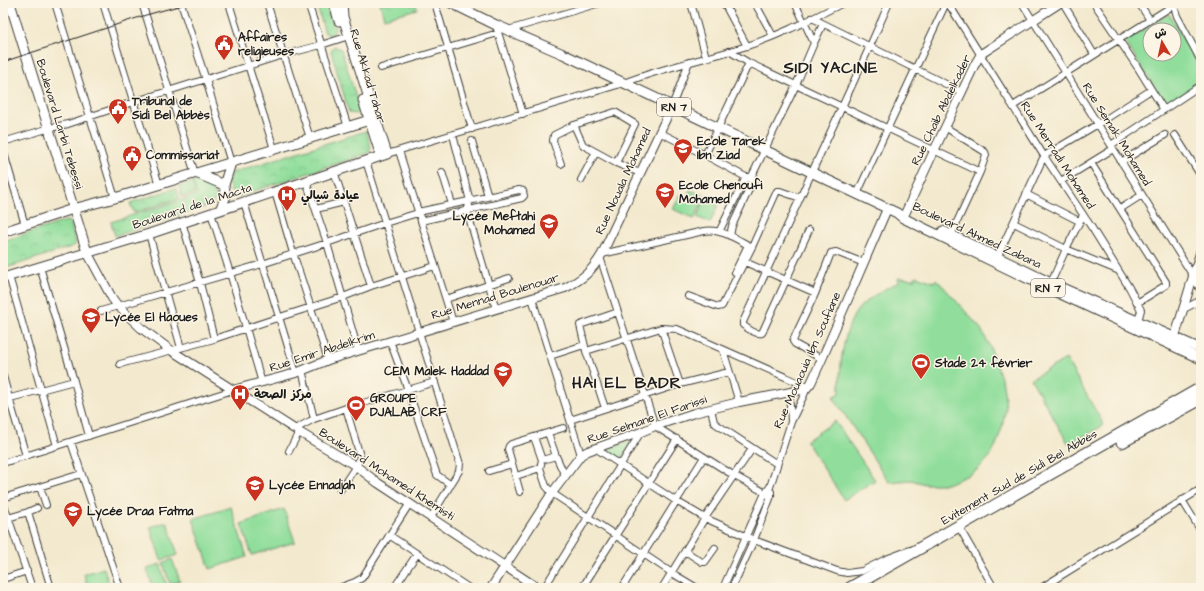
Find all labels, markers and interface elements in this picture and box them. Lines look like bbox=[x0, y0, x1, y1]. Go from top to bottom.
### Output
north arrow bbox=[1142, 22, 1182, 62]
text: ش bbox=[1153, 24, 1168, 41]
street label: Rue Akkad Tahar bbox=[345, 27, 390, 126]
place label: Affaires religieuses bbox=[238, 29, 294, 62]
public building icon: Affaires religieuses bbox=[213, 33, 235, 61]
street label: Rue Chaïb Abdelkader bbox=[907, 52, 976, 169]
street label: Boulevard Larbi Tebessi bbox=[32, 57, 87, 191]
district label: SIDI YACINE bbox=[783, 57, 878, 79]
street label: Rue Semak Mohamed bbox=[1078, 80, 1155, 189]
place label: Tribunal de Sidi Bel Abbès bbox=[131, 93, 210, 124]
public building icon: Tribunal de Sidi Bel Abbès bbox=[107, 97, 129, 125]
road number: RN 7 bbox=[657, 98, 691, 116]
street label: Rue Merradi Mohamed bbox=[1016, 98, 1099, 212]
street label: Rue Nouala Mohamed bbox=[591, 125, 656, 237]
place label: Ecole Tarek Ibn Ziad bbox=[697, 133, 766, 164]
school or university icon: Ecole Tarek Ibn Ziad bbox=[672, 137, 694, 165]
public building icon: Commissariat bbox=[121, 144, 143, 172]
place label: Commissariat bbox=[146, 147, 219, 164]
place label: Ecole Chenoufi Mohamed bbox=[679, 177, 763, 208]
street label: Boulevard de la Macta bbox=[130, 179, 254, 234]
school or university icon: Ecole Chenoufi Mohamed bbox=[654, 181, 676, 209]
hospital icon: عيادة شيالي bbox=[276, 184, 298, 212]
place label: عيادة شيالي bbox=[301, 187, 360, 206]
street label: Boulevard Ahmed Zabana bbox=[910, 198, 1044, 273]
place label: Lycée Meftahi Mohamed bbox=[452, 208, 536, 239]
school or university icon: Lycée Meftahi Mohamed bbox=[538, 212, 560, 240]
street label: Rue Mennad Boulenouar bbox=[429, 269, 561, 324]
road number: RN 7 bbox=[1031, 279, 1065, 297]
street label: Rue Mouaouia Ibn Soufiane bbox=[770, 289, 845, 431]
school or university icon: Lycée El Haoues bbox=[80, 306, 102, 334]
place label: Lycée El Haoues bbox=[105, 309, 198, 327]
street label: Rue Emir Abdelkrim bbox=[267, 326, 378, 377]
sports icon: Stade 24 février bbox=[910, 352, 932, 380]
place label: Stade 24 février bbox=[934, 355, 1033, 372]
school or university icon: CEM Malek Haddad bbox=[492, 360, 514, 388]
place label: CEM Malek Haddad bbox=[384, 363, 490, 380]
district label: HAI EL BADR bbox=[572, 372, 682, 394]
hospital icon: مركز الصحة bbox=[229, 383, 251, 411]
place label: مركز الصحة bbox=[254, 386, 312, 403]
place label: GROUPE DJALAB CRF bbox=[370, 390, 447, 421]
street label: Rue Selmane El Farissi bbox=[585, 391, 709, 448]
sports icon: GROUPE DJALAB CRF bbox=[345, 394, 367, 422]
street label: Boulevard Mohamed Khemisti bbox=[316, 424, 458, 525]
street label: Evitement Sud de Sidi Bel Abbès bbox=[938, 426, 1101, 529]
school or university icon: Lycée Ennadjah bbox=[244, 474, 266, 502]
place label: Lycée Ennadjah bbox=[269, 477, 356, 495]
school or university icon: Lycée Draa Fatma bbox=[62, 500, 84, 528]
place label: Lycée Draa Fatma bbox=[87, 503, 194, 521]

